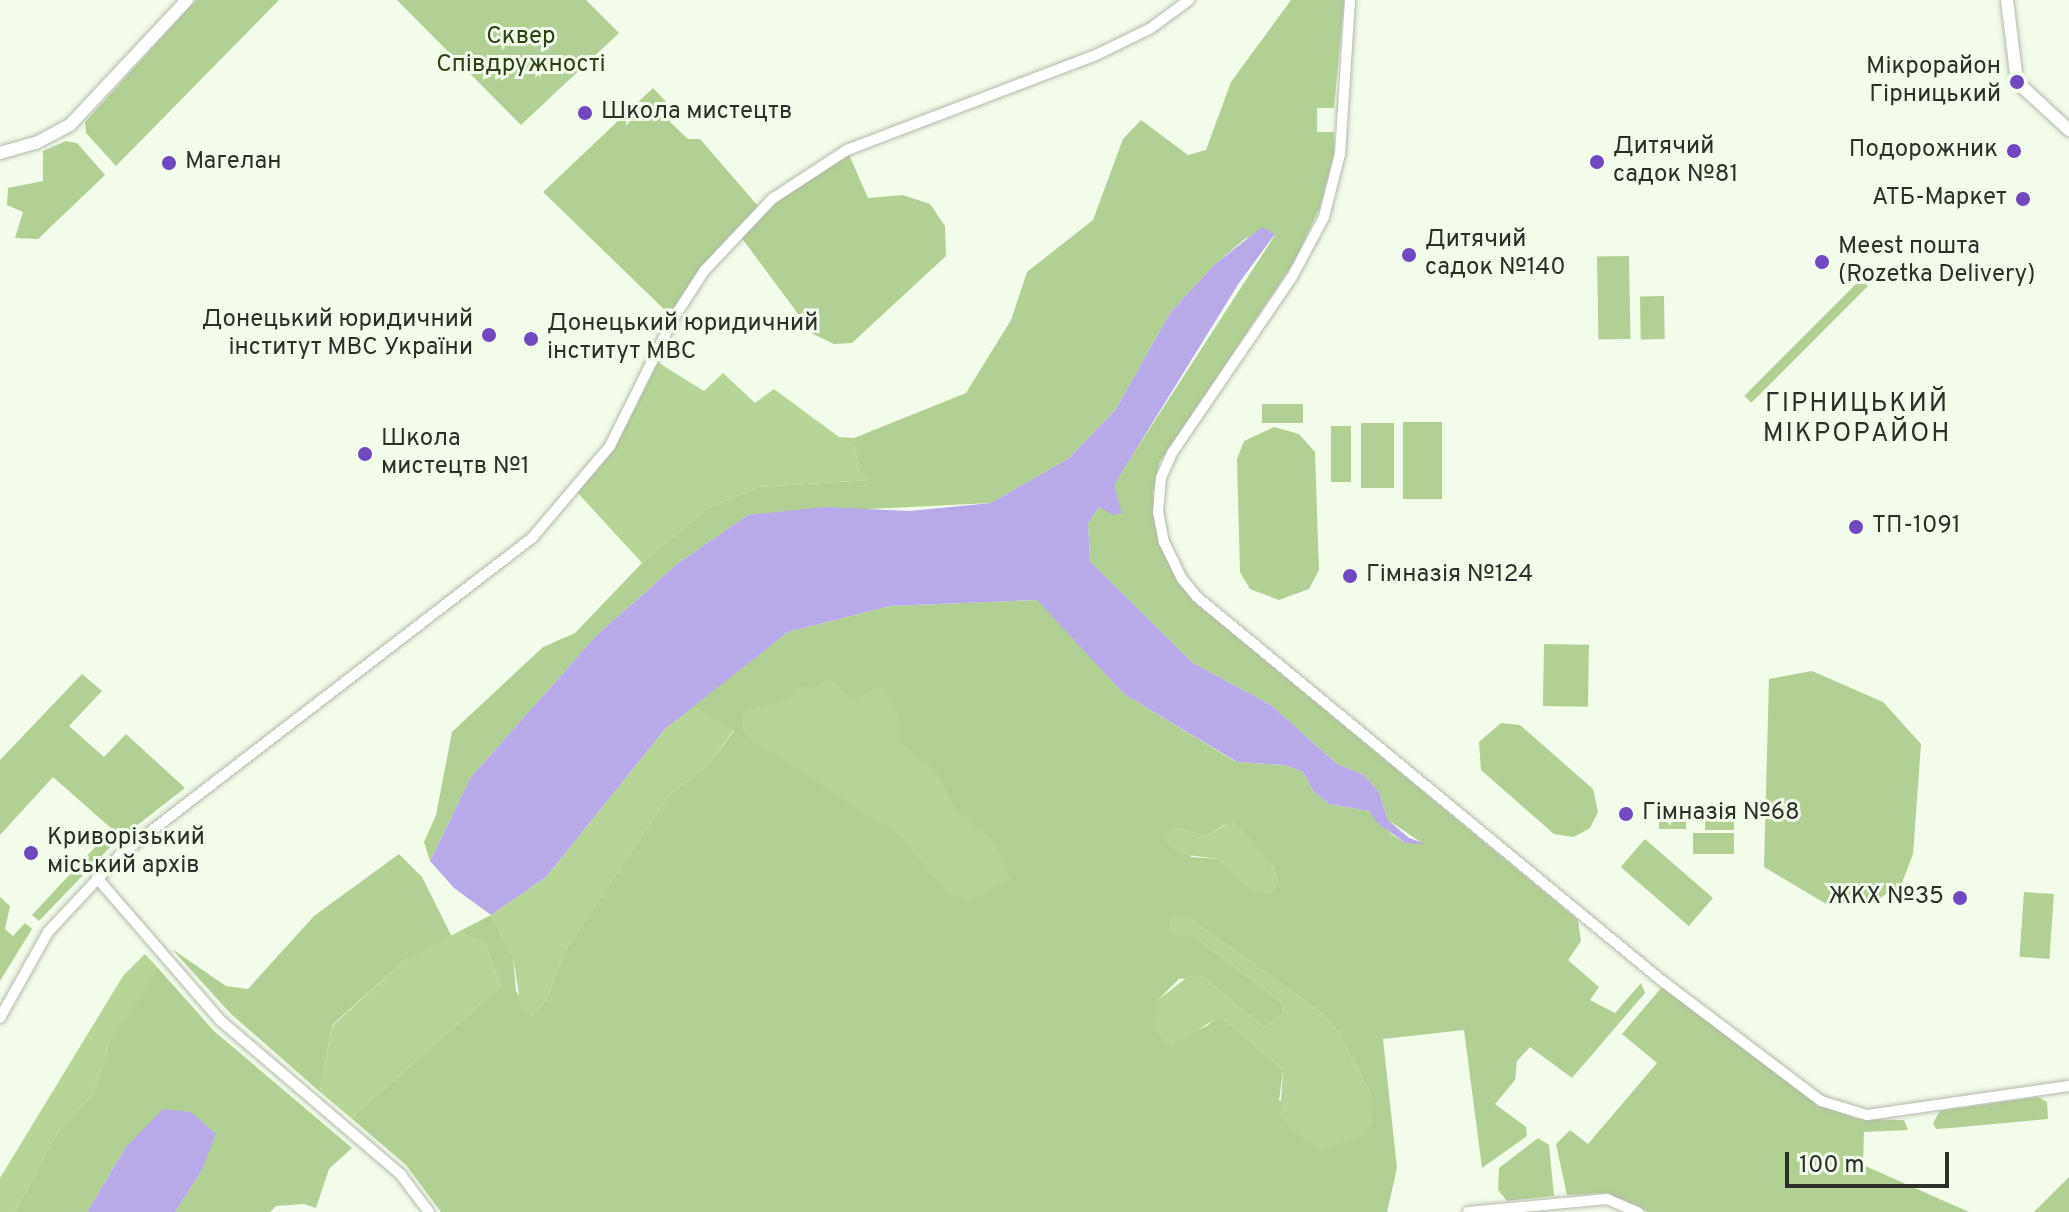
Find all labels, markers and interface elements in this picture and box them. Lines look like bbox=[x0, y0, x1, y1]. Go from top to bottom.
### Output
park label: Сквер Співдружності bbox=[436, 24, 606, 80]
place label: Мiкрорайон Гiрницький bbox=[1866, 54, 2001, 110]
marker: Мiкрорайон Гiрницький bbox=[2008, 73, 2026, 91]
place label: Школа мистецтв bbox=[601, 99, 792, 127]
marker: Школа мистецтв bbox=[576, 104, 594, 122]
place label: Дитячий садок №81 bbox=[1613, 134, 1738, 190]
place label: Подорожник bbox=[1849, 137, 1998, 165]
marker: Подорожник bbox=[2005, 142, 2023, 160]
place label: Магелан bbox=[185, 149, 282, 177]
marker: Дитячий садок №81 bbox=[1588, 153, 1606, 171]
marker: Магелан bbox=[160, 154, 178, 172]
place label: АТБ-Маркет bbox=[1872, 185, 2007, 213]
marker: АТБ-Маркет bbox=[2014, 190, 2032, 208]
place label: Дитячий садок №140 bbox=[1425, 227, 1566, 283]
place label: Meest пошта (Rozetka Delivery) bbox=[1838, 234, 2036, 290]
marker: Дитячий садок №140 bbox=[1400, 246, 1418, 264]
marker: Meest пошта (Rozetka Delivery) bbox=[1813, 253, 1831, 271]
place label: Донецький юридичний інститут МВС України bbox=[202, 307, 473, 363]
place label: Донецький юридичний інститут МВС bbox=[547, 311, 818, 367]
marker: Донецький юридичний інститут МВС України bbox=[480, 326, 498, 344]
marker: Донецький юридичний інститут МВС bbox=[522, 330, 540, 348]
district label: ГІРНИЦЬКИЙ МІКРОРАЙОН bbox=[1763, 389, 1951, 450]
place label: Школа мистецтв №1 bbox=[381, 426, 530, 482]
marker: Школа мистецтв №1 bbox=[356, 445, 374, 463]
place label: ТП-1091 bbox=[1872, 513, 1961, 541]
marker: ТП-1091 bbox=[1847, 518, 1865, 536]
place label: Гімназія №124 bbox=[1366, 562, 1533, 590]
marker: Гімназія №124 bbox=[1341, 567, 1359, 585]
place label: Гімназія №68 bbox=[1642, 800, 1800, 828]
marker: Гімназія №68 bbox=[1617, 805, 1635, 823]
place label: Криворізький міський архів bbox=[47, 825, 205, 881]
marker: Криворізький міський архів bbox=[22, 844, 40, 862]
place label: ЖКХ №35 bbox=[1828, 884, 1944, 912]
marker: ЖКХ №35 bbox=[1951, 889, 1969, 907]
scale bar bbox=[1789, 1136, 1953, 1186]
text: 100 m bbox=[1799, 1151, 1865, 1181]

